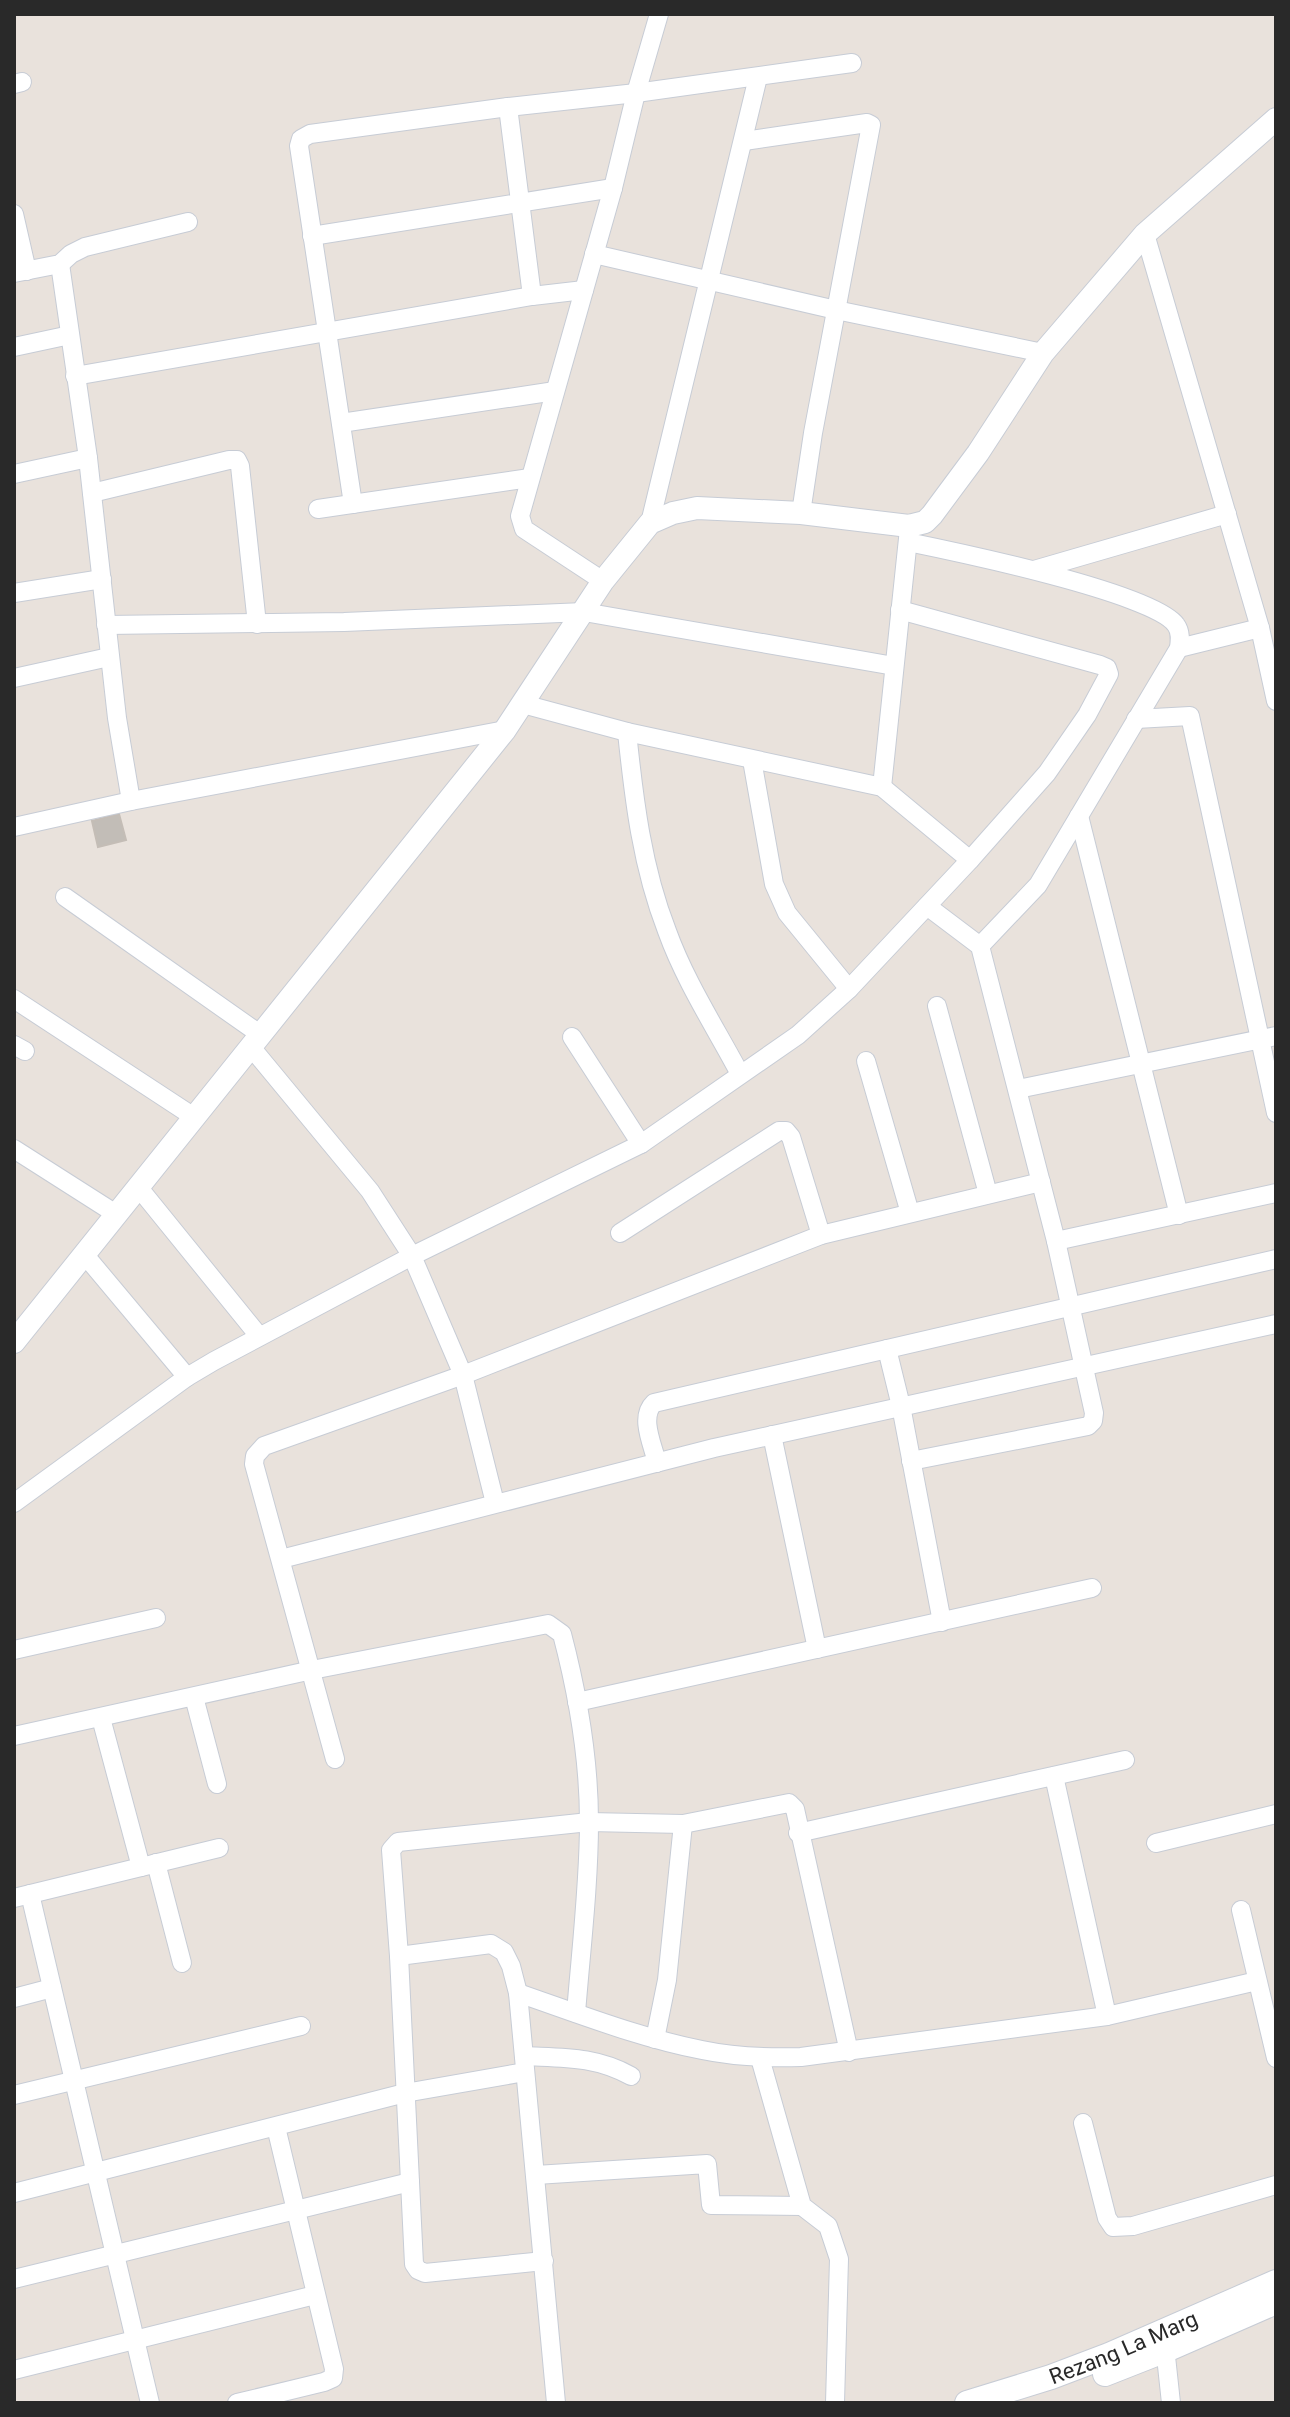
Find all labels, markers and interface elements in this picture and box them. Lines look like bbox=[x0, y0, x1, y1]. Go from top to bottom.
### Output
street label: Rezang La Marg bbox=[1046, 2305, 1201, 2389]

